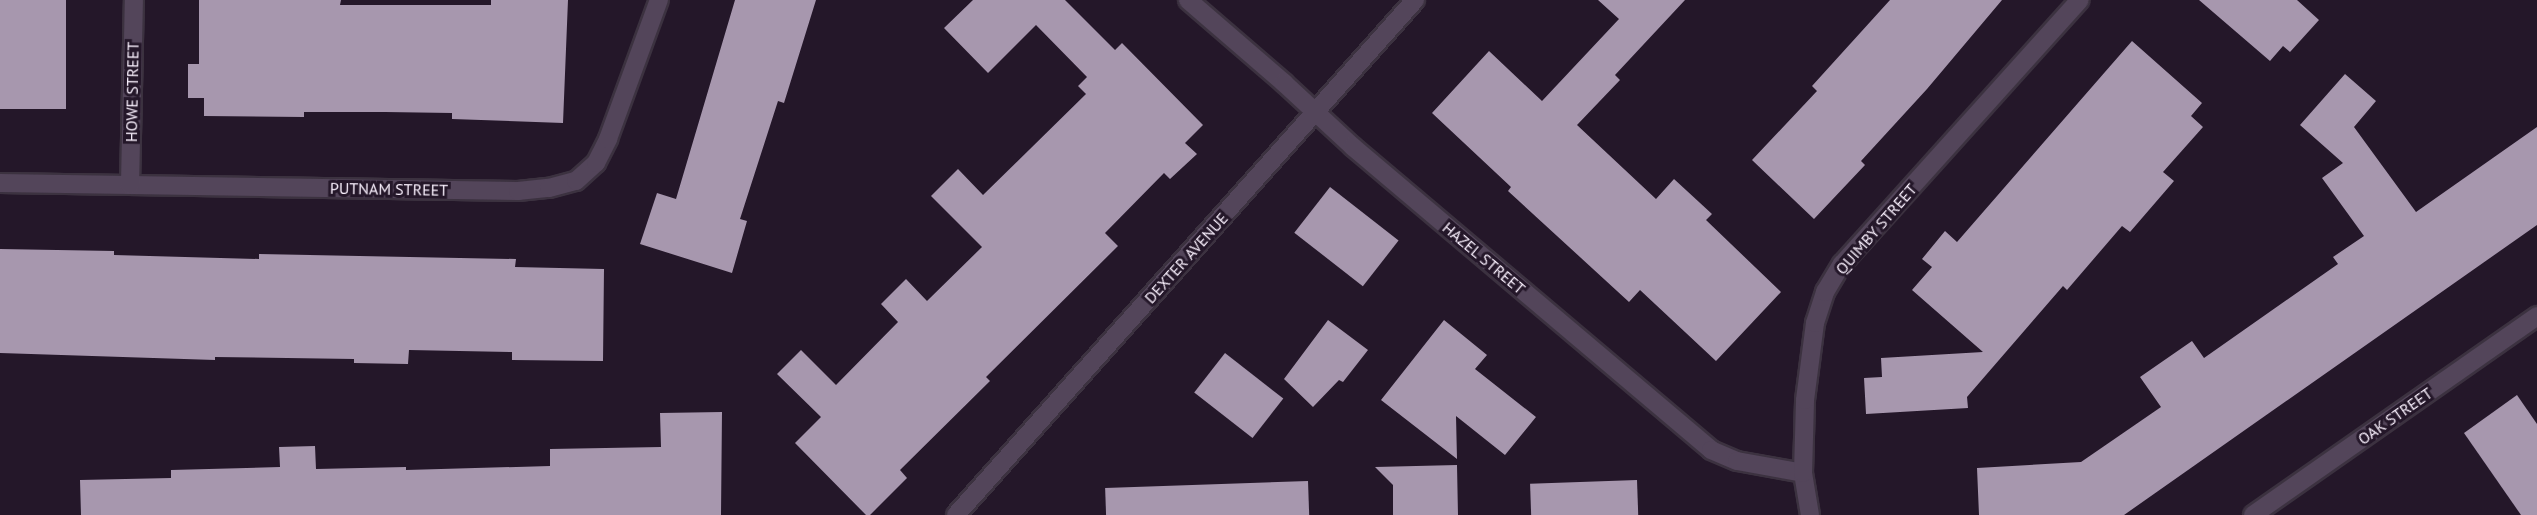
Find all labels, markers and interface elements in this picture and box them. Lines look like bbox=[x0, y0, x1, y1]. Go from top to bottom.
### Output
street label: HOWE STREET bbox=[122, 42, 142, 142]
street label: PUTNAM STREET bbox=[330, 178, 448, 200]
street label: QUIMBY STREET bbox=[1831, 180, 1921, 278]
street label: DEXTER AVENUE bbox=[1140, 209, 1232, 307]
street label: HAZEL STREET bbox=[1439, 218, 1529, 298]
street label: OAK STREET bbox=[2354, 383, 2436, 449]

